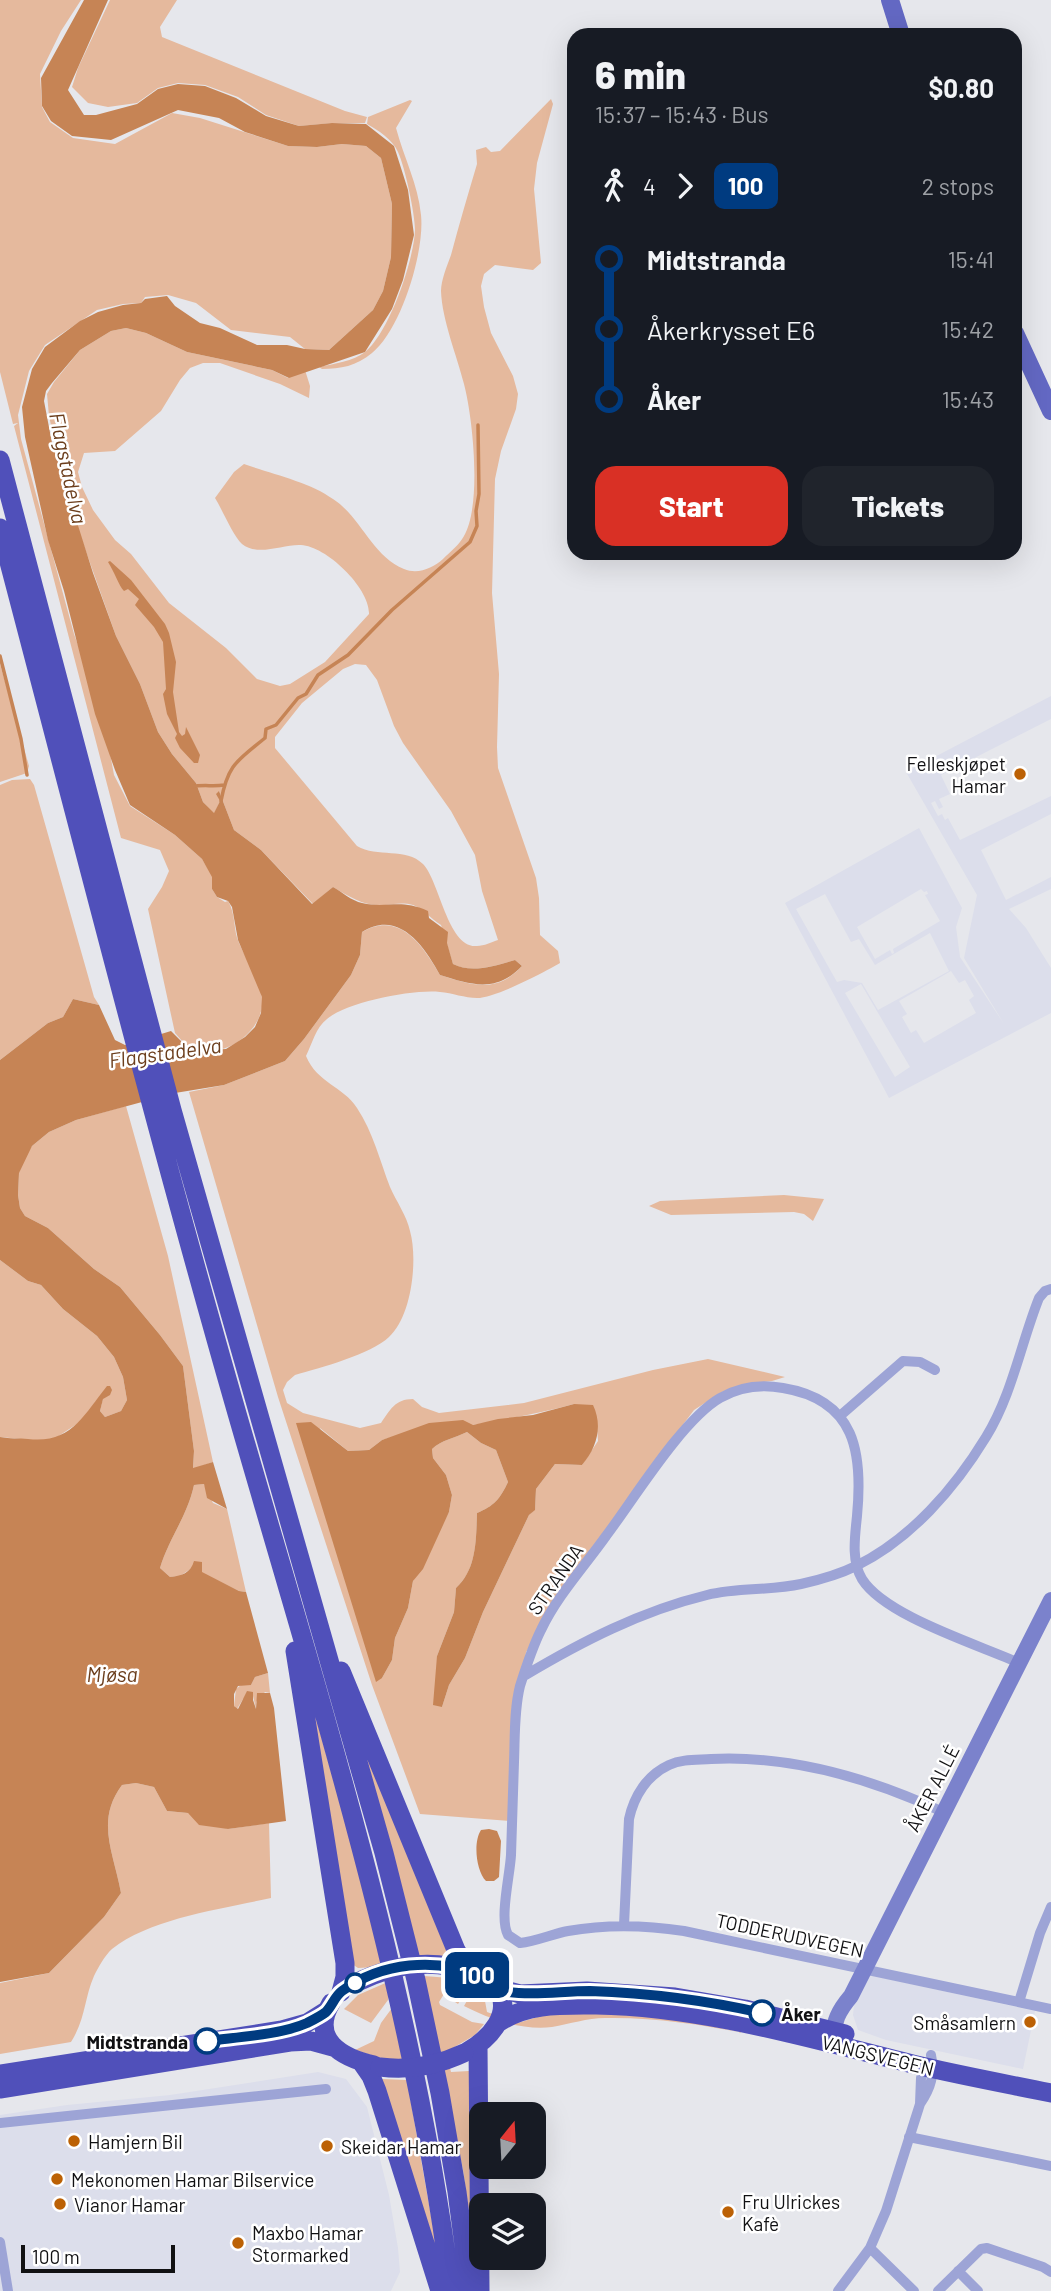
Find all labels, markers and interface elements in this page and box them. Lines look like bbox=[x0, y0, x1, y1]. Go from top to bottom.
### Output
text: 6 min bbox=[595, 51, 686, 97]
text: $0.80 bbox=[928, 72, 994, 103]
text: 15:37 – 15:43 · Bus bbox=[595, 100, 769, 128]
icon: walk bbox=[595, 167, 633, 205]
icon: forward bbox=[666, 167, 704, 205]
text: 100 bbox=[728, 171, 764, 200]
text: 4 bbox=[643, 172, 656, 200]
text: 2 stops bbox=[922, 172, 994, 200]
text: Midtstranda bbox=[647, 244, 786, 275]
text: 15:41 bbox=[948, 245, 994, 273]
text: Åkerkrysset E6 bbox=[647, 314, 815, 345]
text: 15:42 bbox=[941, 315, 994, 343]
text: Åker bbox=[647, 384, 701, 415]
text: 15:43 bbox=[942, 385, 994, 413]
water label: Flagstadelva bbox=[45, 410, 93, 526]
button: Start bbox=[595, 466, 788, 546]
button: Tickets bbox=[802, 466, 994, 546]
place label: Felleskjøpet Hamar bbox=[907, 752, 1006, 797]
marker: Felleskjøpet Hamar bbox=[1012, 766, 1028, 782]
water label: Flagstadelva bbox=[107, 1032, 223, 1072]
street label: STRANDA bbox=[522, 1539, 588, 1619]
water label: Mjøsa bbox=[86, 1661, 138, 1686]
street label: ÅKER ALLÉ bbox=[900, 1741, 964, 1835]
street label: TODDERUDVEGEN bbox=[714, 1908, 866, 1962]
line badge: 100 bbox=[437, 1952, 517, 1998]
text: 100 bbox=[459, 1960, 495, 1989]
unlabelled marker bbox=[345, 1973, 365, 1993]
marker: Åker bbox=[749, 2000, 775, 2026]
place label: Åker bbox=[781, 2001, 821, 2025]
place label: Småsamlern bbox=[913, 2011, 1016, 2034]
marker: Småsamlern bbox=[1022, 2014, 1038, 2030]
marker: Midtstranda bbox=[194, 2028, 220, 2054]
place label: Midtstranda bbox=[87, 2030, 188, 2053]
street label: VANGSVEGEN bbox=[820, 2030, 936, 2080]
north arrow bbox=[469, 2102, 546, 2179]
map controls bbox=[469, 2102, 546, 2270]
place label: Hamjern Bil bbox=[88, 2130, 183, 2153]
marker: Hamjern Bil bbox=[66, 2133, 82, 2149]
place label: Skeidar Hamar bbox=[341, 2135, 462, 2158]
marker: Skeidar Hamar bbox=[319, 2138, 335, 2154]
place label: Mekonomen Hamar Bilservice bbox=[71, 2168, 314, 2191]
marker: Mekonomen Hamar Bilservice bbox=[49, 2171, 65, 2187]
place label: Fru Ulrickes Kafè bbox=[742, 2190, 840, 2235]
place label: Vianor Hamar bbox=[74, 2193, 185, 2216]
button: layers bbox=[469, 2193, 546, 2270]
marker: Vianor Hamar bbox=[52, 2196, 68, 2212]
marker: Fru Ulrickes Kafè bbox=[720, 2204, 736, 2220]
place label: Maxbo Hamar Stormarked bbox=[252, 2221, 363, 2266]
marker: Maxbo Hamar Stormarked bbox=[230, 2235, 246, 2251]
scale bar bbox=[21, 2242, 175, 2274]
text: 100 m bbox=[32, 2245, 80, 2268]

